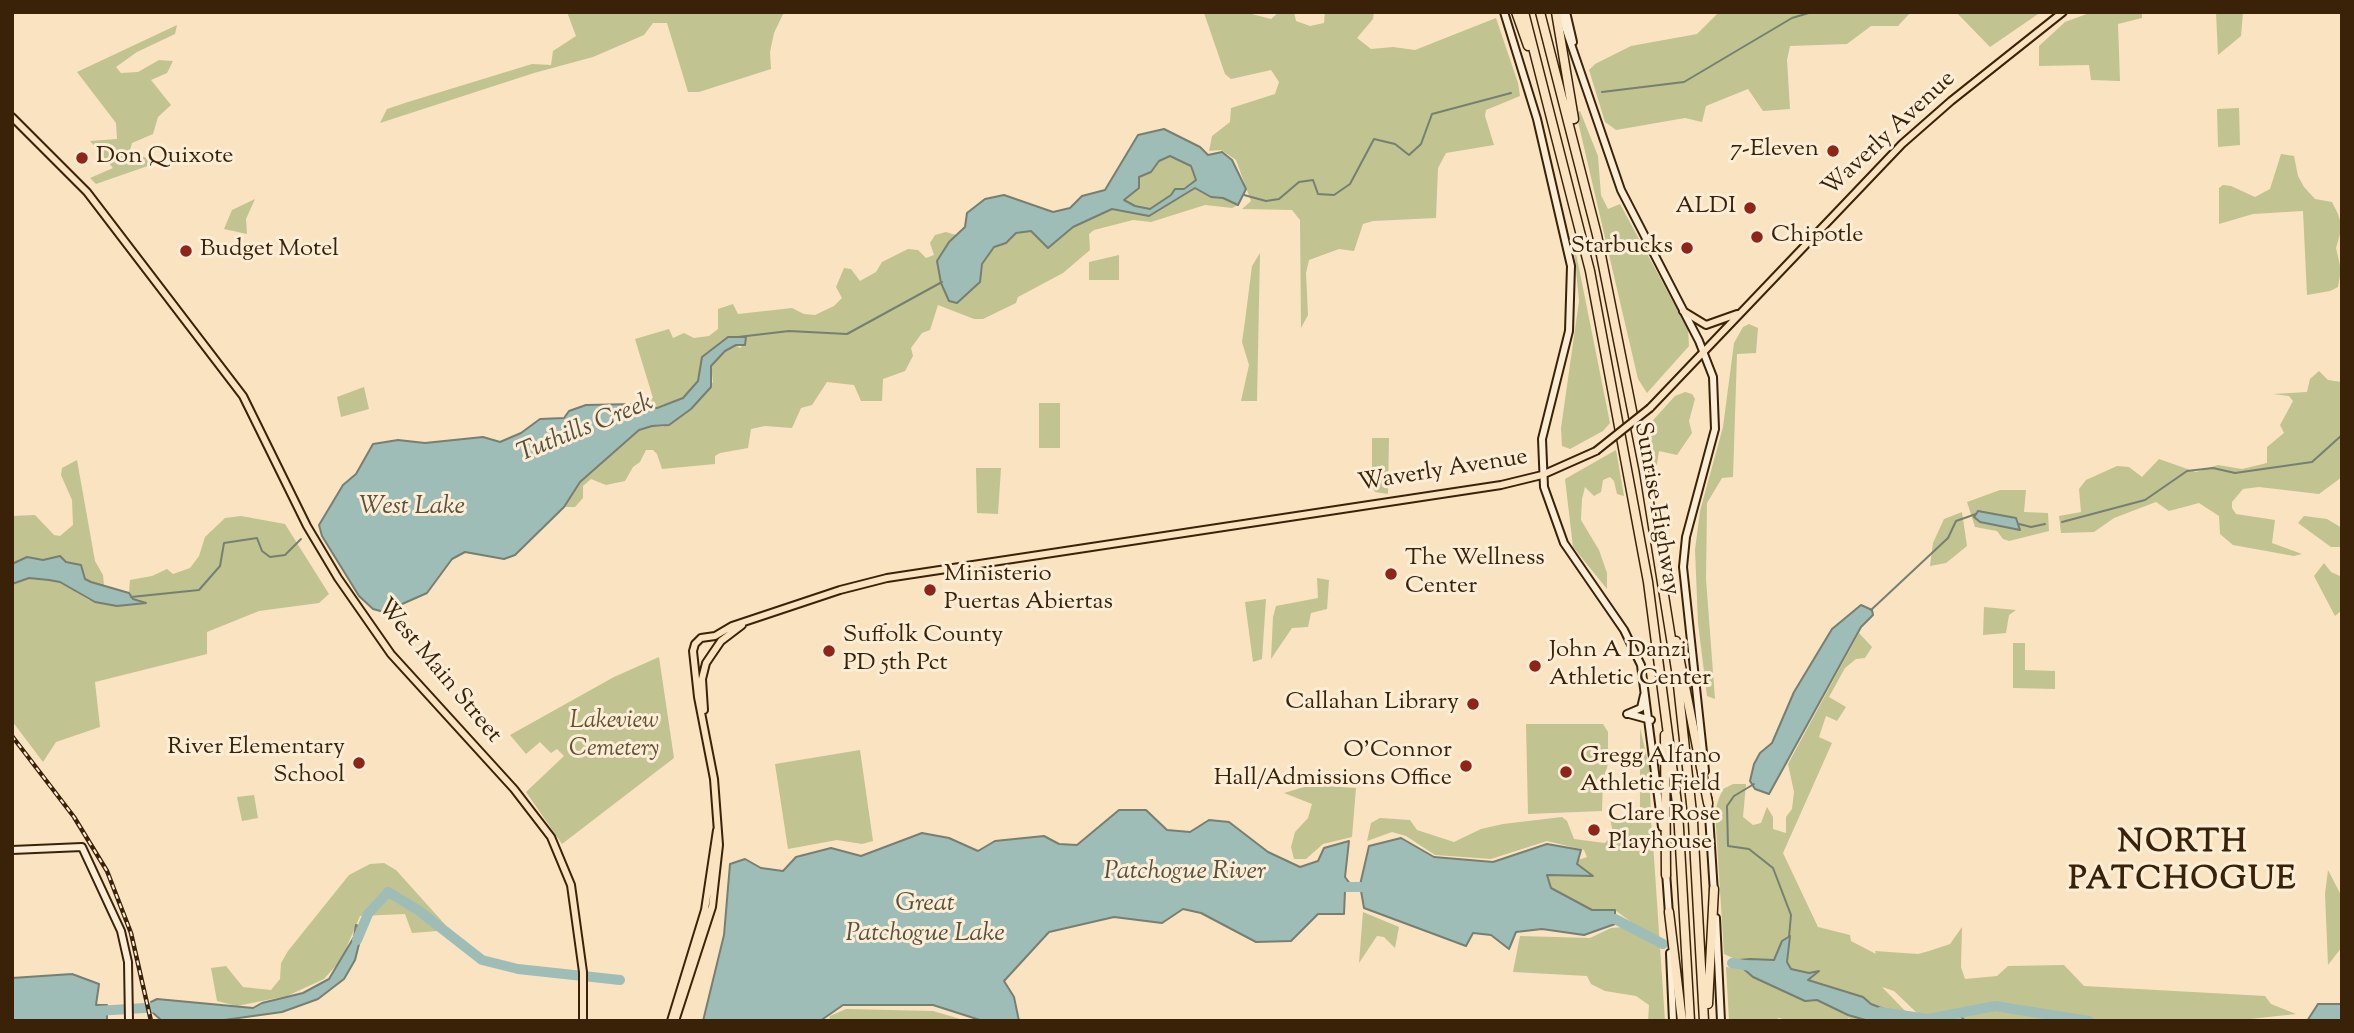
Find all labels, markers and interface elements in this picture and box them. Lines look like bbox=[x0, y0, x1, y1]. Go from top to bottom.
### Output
street label: Waverly Avenue bbox=[1817, 66, 1963, 204]
place label: 7-Eleven bbox=[1730, 137, 1819, 165]
marker: 7-Eleven bbox=[1825, 143, 1841, 159]
place label: Don Quixote bbox=[96, 144, 234, 172]
marker: Don Quixote bbox=[74, 150, 90, 166]
place label: ALDI bbox=[1675, 194, 1736, 222]
marker: ALDI bbox=[1742, 200, 1758, 216]
place label: Chipotle bbox=[1771, 223, 1863, 251]
marker: Chipotle bbox=[1749, 229, 1765, 245]
place label: Starbucks bbox=[1571, 234, 1673, 262]
place label: Budget Motel bbox=[200, 237, 339, 265]
marker: Starbucks bbox=[1679, 240, 1695, 256]
marker: Budget Motel bbox=[178, 243, 194, 259]
water label: Tuthills Creek bbox=[514, 389, 658, 471]
street label: Sunrise Highway bbox=[1626, 420, 1684, 598]
street label: Waverly Avenue bbox=[1356, 444, 1530, 500]
water label: West Lake bbox=[359, 493, 465, 525]
place label: The Wellness Center bbox=[1405, 546, 1545, 602]
place label: Ministerio Puertas Abiertas bbox=[944, 562, 1113, 618]
marker: The Wellness Center bbox=[1383, 566, 1399, 582]
marker: Ministerio Puertas Abiertas bbox=[922, 582, 938, 598]
street label: West Main Street bbox=[369, 594, 507, 750]
place label: Suffolk County PD 5th Pct bbox=[843, 623, 1003, 679]
place label: John A Danzi Athletic Center bbox=[1549, 638, 1711, 694]
marker: Suffolk County PD 5th Pct bbox=[821, 643, 837, 659]
marker: John A Danzi Athletic Center bbox=[1527, 658, 1543, 674]
place label: Callahan Library bbox=[1285, 690, 1459, 718]
marker: Callahan Library bbox=[1465, 696, 1481, 712]
park label: Lakeview Cemetery bbox=[569, 709, 659, 765]
place label: River Elementary School bbox=[167, 735, 345, 791]
place label: O'Connor Hall/Admissions Office bbox=[1214, 738, 1452, 794]
place label: Gregg Alfano Athletic Field bbox=[1580, 744, 1721, 800]
marker: River Elementary School bbox=[351, 755, 367, 771]
marker: O'Connor Hall/Admissions Office bbox=[1458, 758, 1474, 774]
marker: Gregg Alfano Athletic Field bbox=[1558, 764, 1574, 780]
place label: Clare Rose Playhouse bbox=[1608, 802, 1720, 858]
marker: Clare Rose Playhouse bbox=[1586, 822, 1602, 838]
district label: NORTH PATCHOGUE bbox=[2070, 827, 2296, 902]
water label: Patchogue River bbox=[1104, 858, 1266, 890]
water label: Great Patchogue Lake bbox=[845, 890, 1005, 951]

